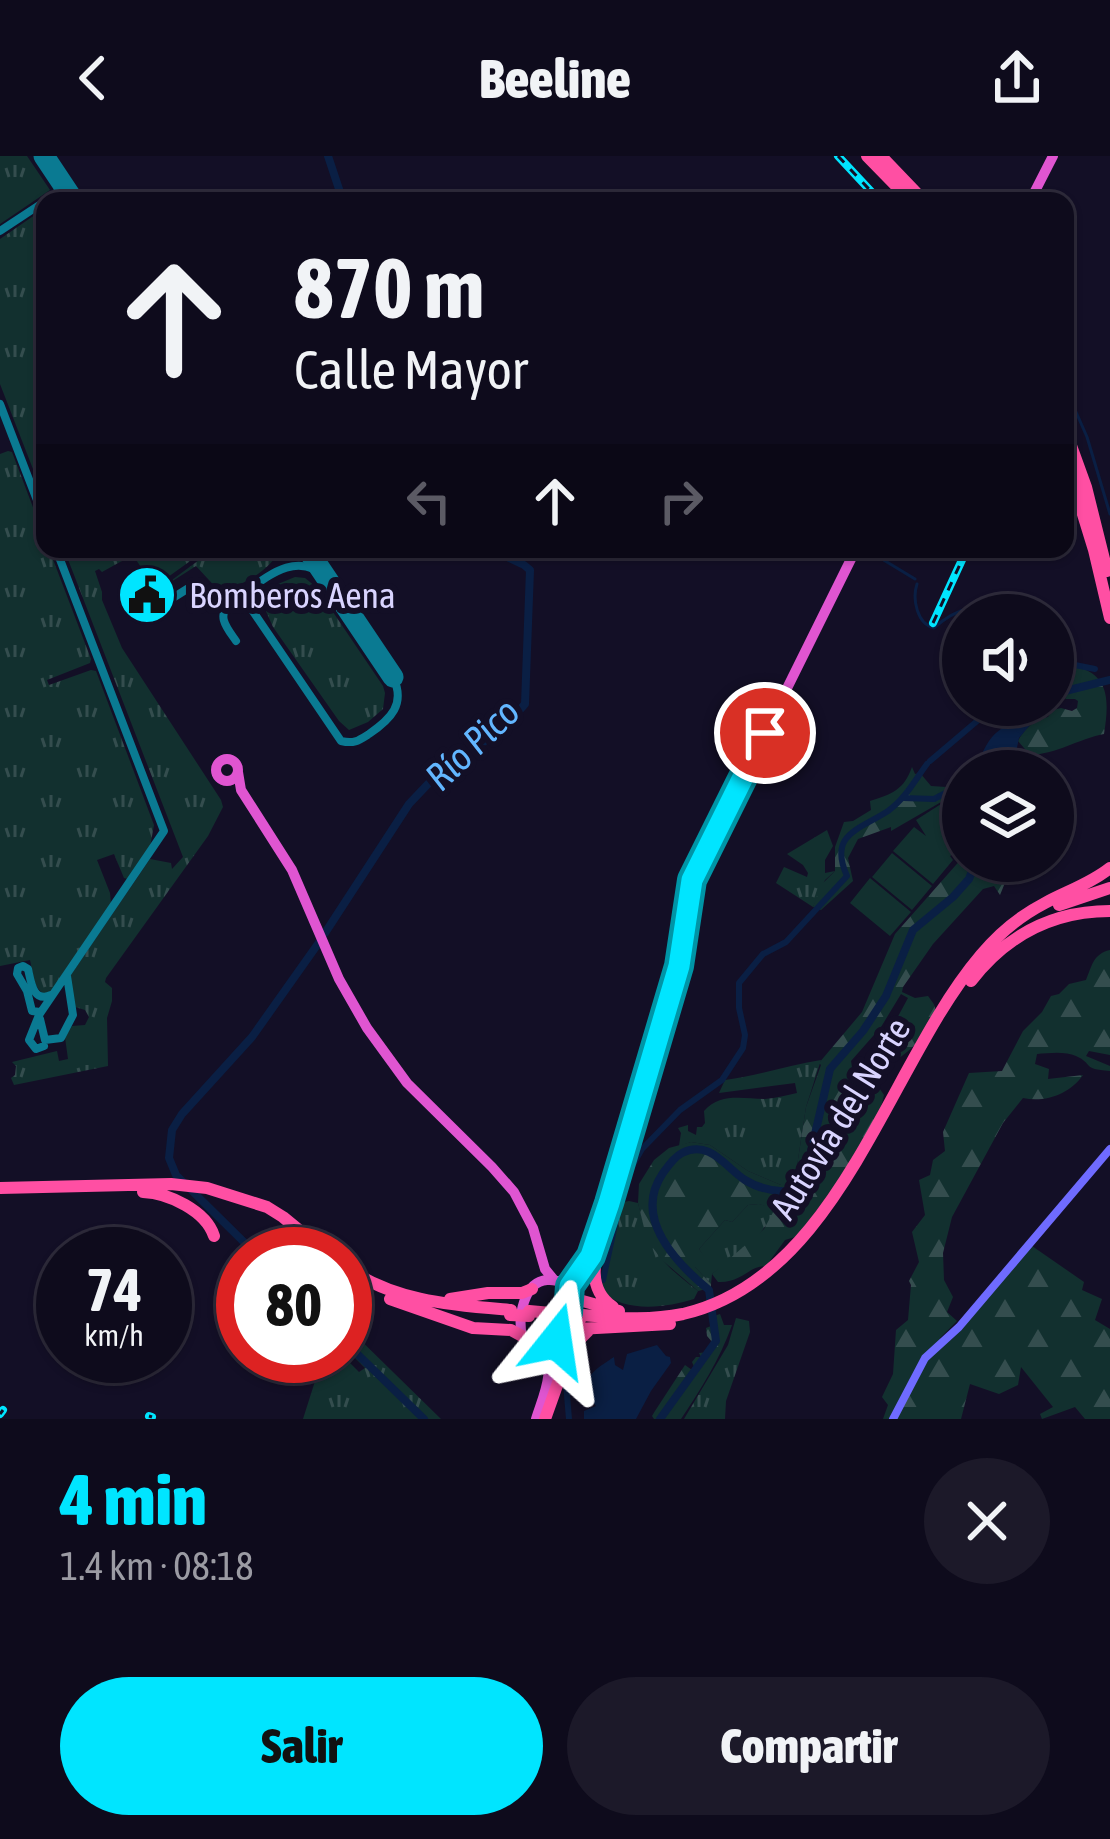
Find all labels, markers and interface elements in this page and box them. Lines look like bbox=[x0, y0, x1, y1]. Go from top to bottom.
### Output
icon: back bbox=[60, 45, 126, 111]
icon: share bbox=[984, 45, 1050, 111]
text: Beeline bbox=[479, 48, 631, 109]
icon: ahead bbox=[96, 240, 252, 396]
text: 870 m bbox=[294, 240, 484, 336]
text: Calle Mayor bbox=[294, 339, 528, 400]
icon: left bbox=[396, 468, 462, 534]
icon: ahead bbox=[522, 468, 588, 534]
icon: right bbox=[648, 468, 714, 534]
public building icon: Bomberos Aena bbox=[116, 564, 178, 626]
place label: Bomberos Aena bbox=[189, 574, 396, 616]
map controls bbox=[942, 594, 1074, 882]
button: sound bbox=[942, 594, 1074, 726]
pin bbox=[714, 682, 816, 784]
water label: Río Pico bbox=[416, 689, 528, 799]
icon: arrive bbox=[732, 700, 798, 766]
button: layers bbox=[942, 750, 1074, 882]
street label: Autovía del Norte bbox=[762, 1010, 918, 1226]
speed limit sign: 80 bbox=[216, 1227, 372, 1383]
text: 74 bbox=[86, 1255, 142, 1324]
position arrow bbox=[493, 1278, 619, 1404]
text: km/h bbox=[84, 1318, 144, 1352]
text: 4 min bbox=[60, 1458, 207, 1540]
button: close bbox=[924, 1458, 1050, 1584]
text: 1.4 km · 08:18 bbox=[60, 1544, 253, 1588]
button: Salir bbox=[60, 1677, 543, 1815]
button: Compartir bbox=[567, 1677, 1050, 1815]

